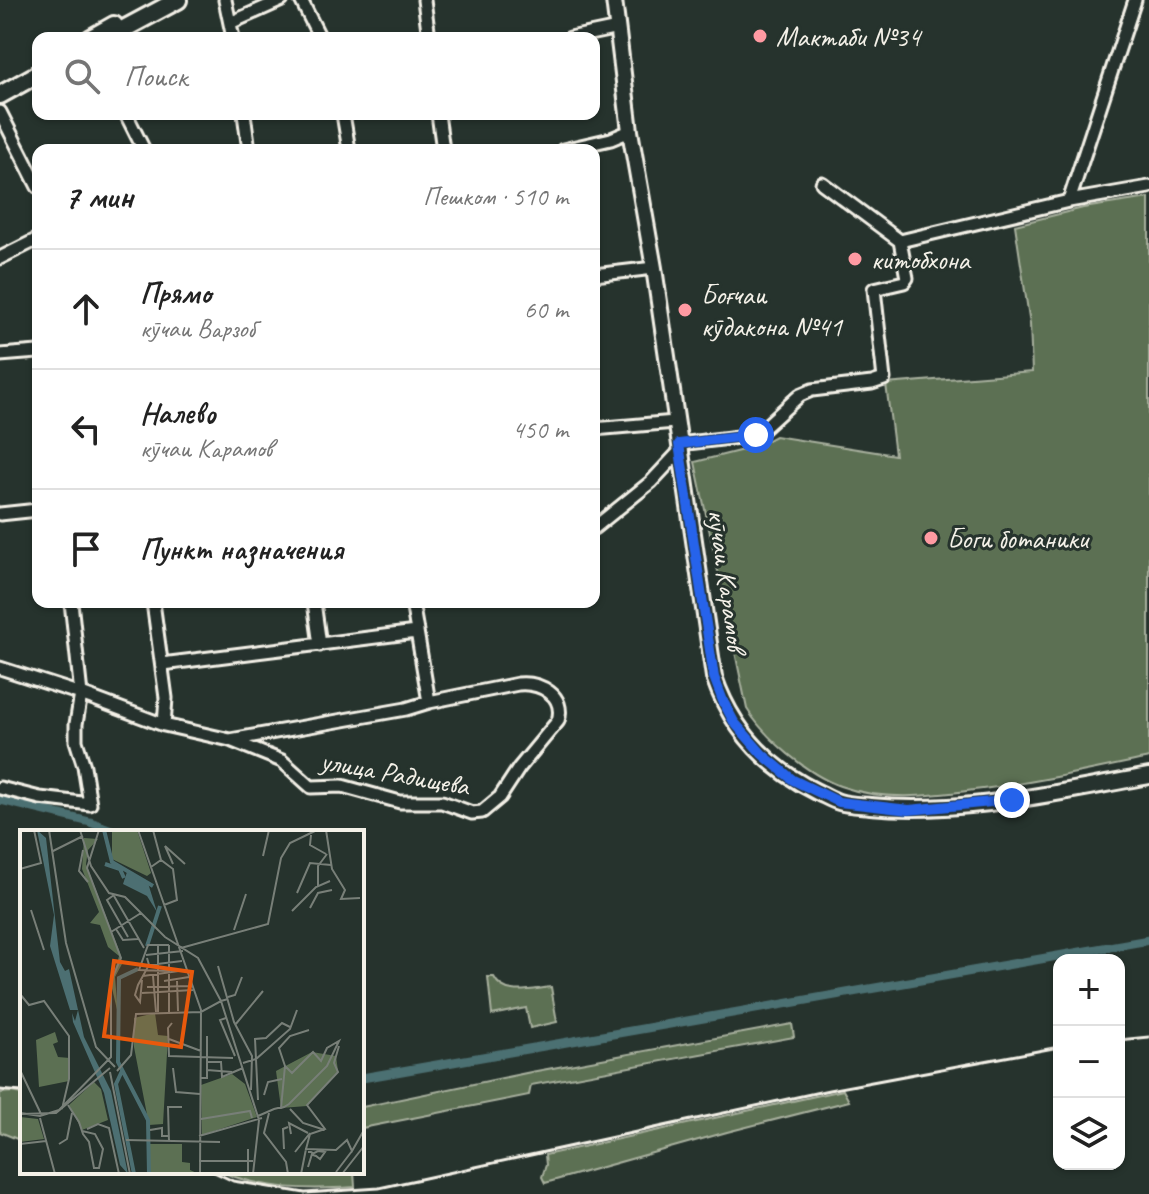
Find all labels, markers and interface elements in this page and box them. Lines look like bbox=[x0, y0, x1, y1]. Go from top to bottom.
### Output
place label: Мактаби №34 bbox=[776, 19, 923, 54]
marker: Мактаби №34 bbox=[751, 27, 769, 45]
search box bbox=[32, 32, 600, 120]
icon: search bbox=[60, 54, 104, 98]
text: Поиск bbox=[124, 57, 187, 95]
text: 7 мин bbox=[64, 175, 133, 218]
text: Пешком · 510 m bbox=[423, 180, 568, 213]
place label: китобхона bbox=[871, 242, 972, 277]
marker: китобхона bbox=[846, 250, 864, 268]
text: Прямо bbox=[140, 274, 211, 312]
place label: Боғчаи кӯдакона №41 bbox=[701, 277, 843, 344]
icon: ahead bbox=[64, 287, 108, 331]
text: 60 m bbox=[524, 293, 568, 326]
marker: Боғчаи кӯдакона №41 bbox=[676, 301, 694, 319]
text: кӯчаи Варзоб bbox=[140, 312, 255, 345]
text: Налево bbox=[140, 394, 216, 432]
icon: left bbox=[64, 407, 108, 451]
text: 450 m bbox=[512, 413, 568, 446]
route start bbox=[738, 417, 774, 453]
text: кӯчаи Карамов bbox=[140, 432, 272, 465]
street label: кӯчаи Карамов bbox=[700, 507, 755, 660]
place label: Боги ботаники bbox=[947, 521, 1091, 556]
icon: arrive bbox=[64, 527, 108, 571]
marker: Боги ботаники bbox=[922, 529, 940, 547]
text: Пункт назначения bbox=[140, 530, 343, 568]
street label: улица Радищева bbox=[316, 742, 474, 804]
route end bbox=[994, 782, 1030, 818]
inset map bbox=[20, 830, 364, 1174]
map controls bbox=[1053, 954, 1125, 1170]
button: + bbox=[1053, 954, 1125, 1026]
button: − bbox=[1053, 1026, 1125, 1098]
button: layers bbox=[1053, 1098, 1125, 1170]

